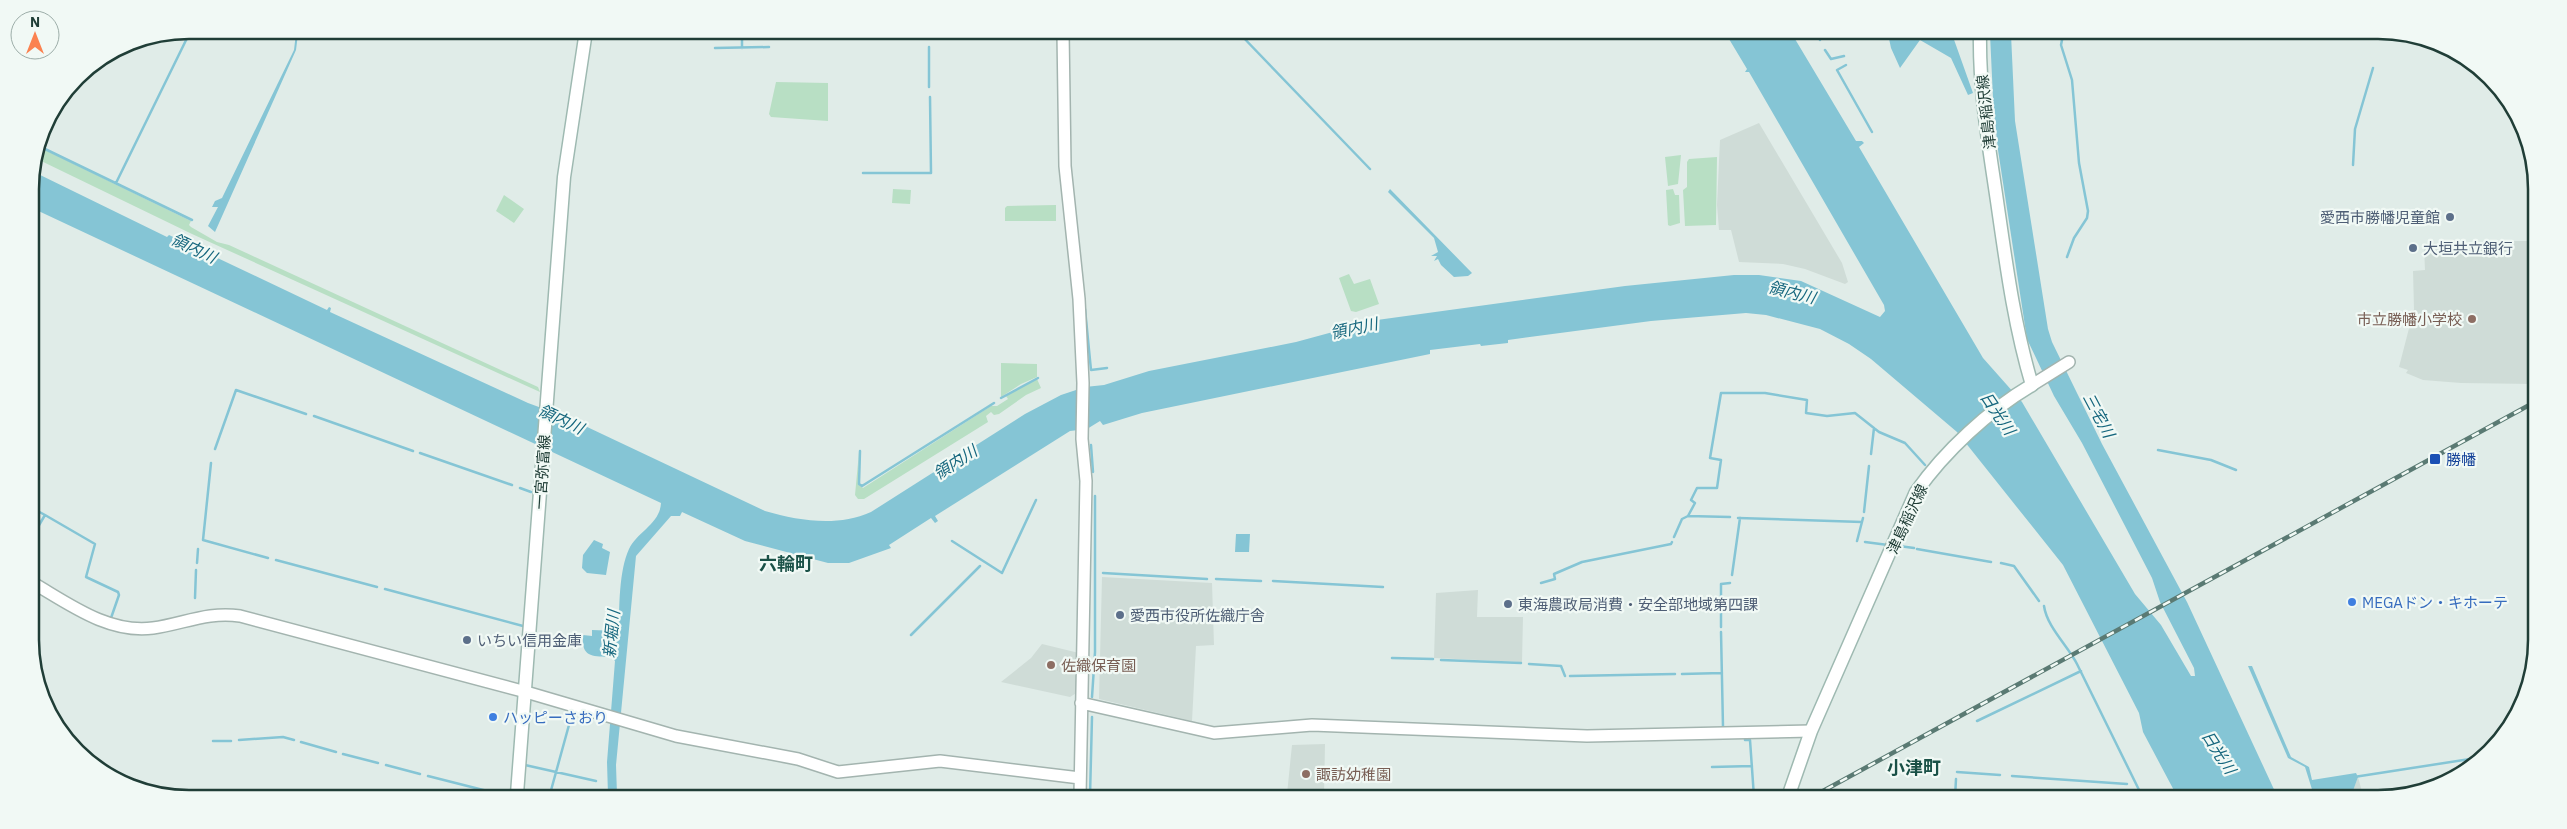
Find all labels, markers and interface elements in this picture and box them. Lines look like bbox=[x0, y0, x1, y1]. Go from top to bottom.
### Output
north arrow bbox=[10, 10, 60, 60]
text: N bbox=[30, 13, 40, 31]
street label: 津島稲沢線 bbox=[1973, 74, 1999, 150]
place label: 愛西市勝幡児童館 bbox=[2320, 208, 2440, 227]
marker: 愛西市勝幡児童館 bbox=[2444, 211, 2456, 223]
water label: 領内川 bbox=[168, 229, 222, 268]
place label: 大垣共立銀行 bbox=[2423, 239, 2513, 258]
marker: 大垣共立銀行 bbox=[2407, 242, 2419, 254]
water label: 領内川 bbox=[1766, 276, 1820, 308]
place label: 市立勝幡小学校 bbox=[2357, 310, 2462, 329]
water label: 領内川 bbox=[1328, 313, 1382, 343]
marker: 市立勝幡小学校 bbox=[2466, 313, 2478, 325]
water label: 日光川 bbox=[1976, 388, 2021, 440]
water label: 三宅川 bbox=[2079, 389, 2120, 443]
water label: 領内川 bbox=[535, 400, 589, 439]
street label: 一宮弥富線 bbox=[530, 434, 554, 510]
water label: 領内川 bbox=[929, 439, 982, 483]
place label: 勝幡 bbox=[2446, 450, 2476, 469]
marker: 勝幡 bbox=[2428, 452, 2442, 466]
street label: 津島稲沢線 bbox=[1883, 481, 1931, 557]
district label: 六輪町 bbox=[759, 552, 813, 575]
place label: MEGAドン・キホーテ bbox=[2362, 593, 2508, 612]
place label: 東海農政局消費・安全部地域第四課 bbox=[1518, 595, 1758, 614]
marker: MEGAドン・キホーテ bbox=[2346, 596, 2358, 608]
marker: 東海農政局消費・安全部地域第四課 bbox=[1502, 598, 1514, 610]
place label: 愛西市役所佐織庁舎 bbox=[1130, 606, 1265, 625]
water label: 新堀川 bbox=[599, 607, 624, 659]
marker: 愛西市役所佐織庁舎 bbox=[1114, 609, 1126, 621]
place label: いちい信用金庫 bbox=[477, 631, 582, 650]
marker: いちい信用金庫 bbox=[461, 634, 473, 646]
place label: 佐織保育園 bbox=[1061, 656, 1136, 675]
marker: 佐織保育園 bbox=[1045, 659, 1057, 671]
place label: ハッピーさおり bbox=[503, 708, 608, 727]
marker: ハッピーさおり bbox=[487, 711, 499, 723]
water label: 日光川 bbox=[2198, 726, 2242, 779]
district label: 小津町 bbox=[1887, 756, 1941, 779]
place label: 諏訪幼稚園 bbox=[1316, 765, 1391, 784]
marker: 諏訪幼稚園 bbox=[1300, 768, 1312, 780]

